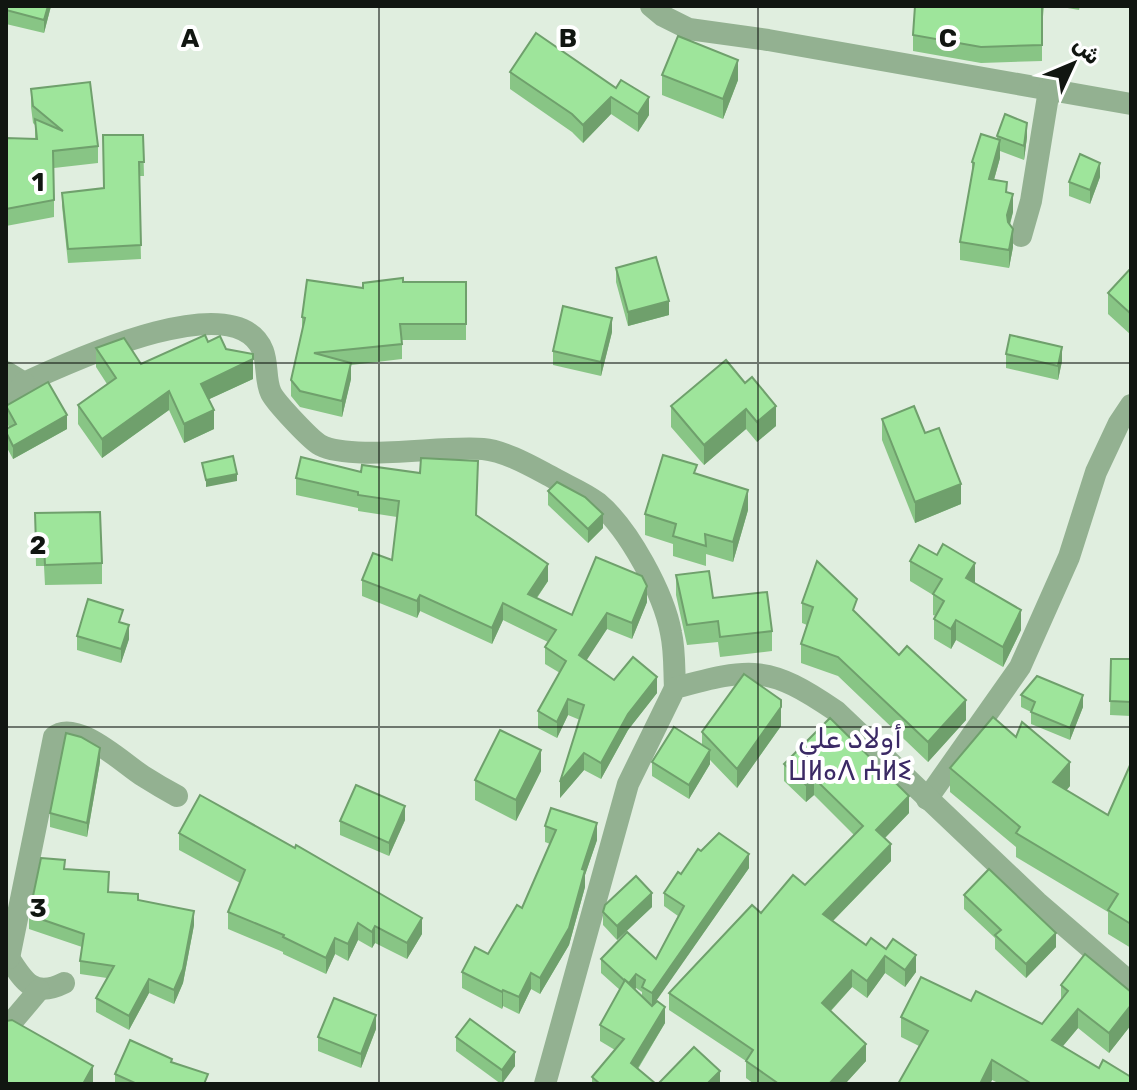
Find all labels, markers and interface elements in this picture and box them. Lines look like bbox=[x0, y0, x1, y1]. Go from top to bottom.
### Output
text: A bbox=[181, 23, 200, 54]
text: B bbox=[559, 23, 577, 54]
text: C bbox=[939, 23, 957, 54]
north arrow bbox=[1033, 24, 1113, 104]
text: ش bbox=[1068, 31, 1106, 70]
text: 1 bbox=[32, 167, 44, 198]
text: 2 bbox=[30, 530, 46, 561]
district label: أولاد علي ⵡⵍⴰⴷ ⵄⵍⵉ bbox=[788, 722, 912, 787]
text: 3 bbox=[29, 893, 47, 924]

